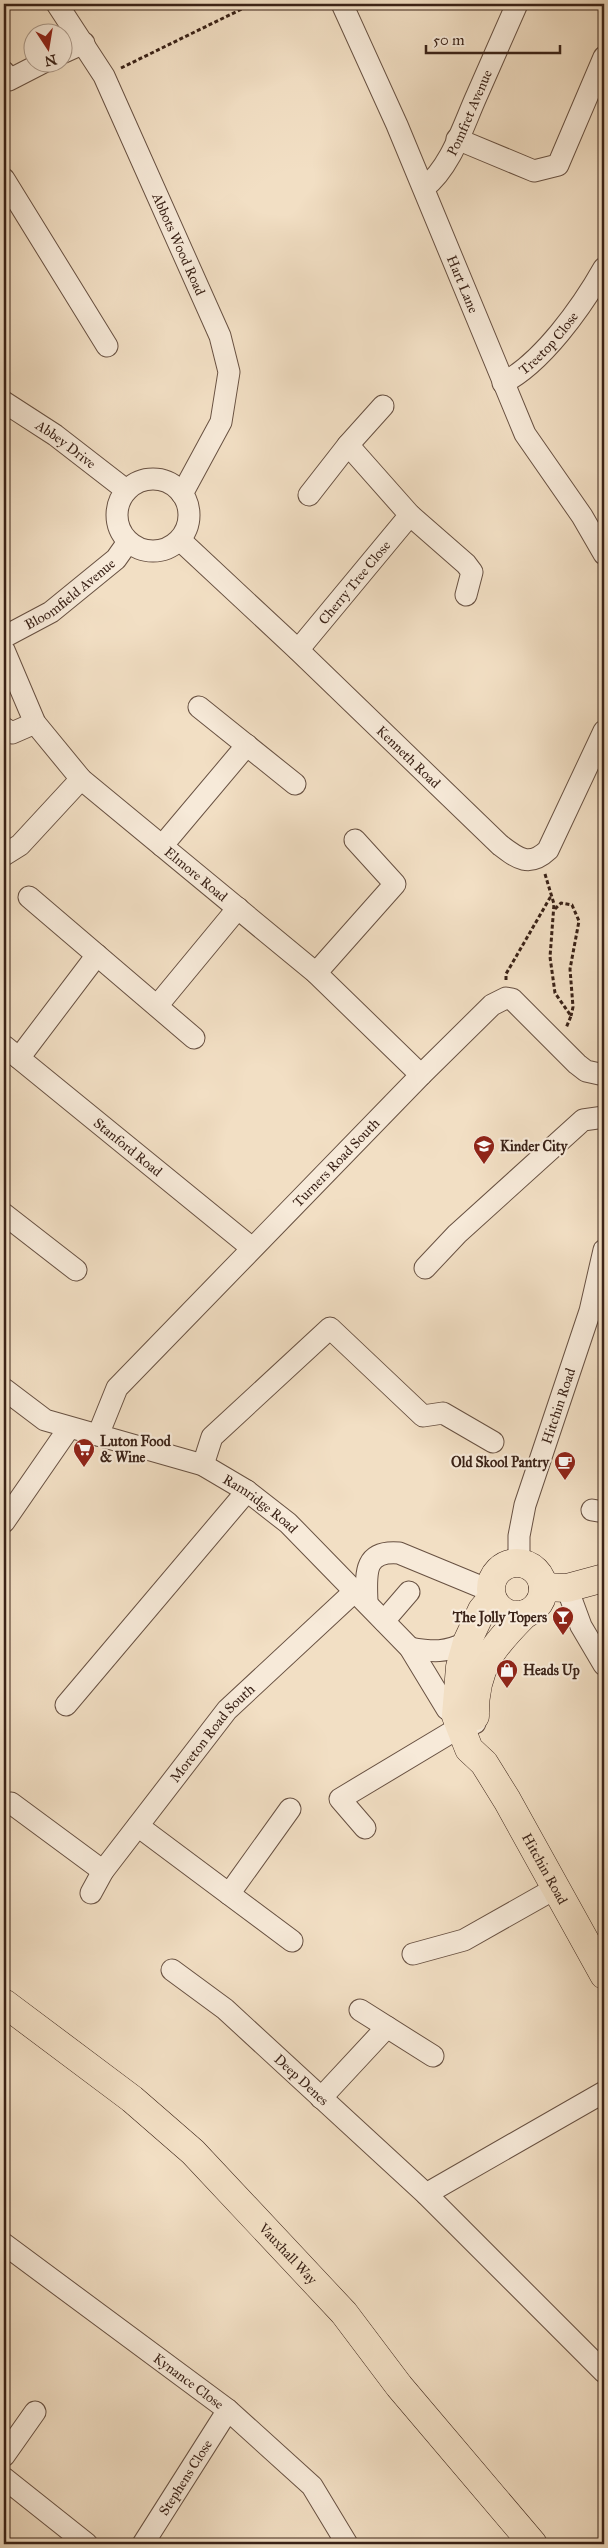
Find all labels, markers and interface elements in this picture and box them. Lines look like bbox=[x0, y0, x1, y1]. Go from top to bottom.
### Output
north arrow bbox=[22, 22, 72, 72]
scale bar bbox=[426, 22, 559, 54]
text: 50 m bbox=[433, 31, 465, 49]
text: N bbox=[43, 51, 58, 70]
street label: Pomfret Avenue bbox=[443, 67, 496, 159]
street label: Abbots Wood Road bbox=[148, 190, 209, 298]
street label: Hart Lane bbox=[443, 253, 482, 316]
street label: Treetop Close bbox=[516, 308, 582, 379]
street label: Abbey Drive bbox=[32, 416, 99, 473]
street label: Cherry Tree Close bbox=[315, 537, 394, 628]
street label: Bloomfield Avenue bbox=[22, 555, 119, 633]
street label: Kenneth Road bbox=[373, 722, 444, 792]
street label: Elmore Road bbox=[161, 843, 231, 905]
street label: Stanford Road bbox=[90, 1115, 165, 1180]
street label: Turners Road South bbox=[289, 1115, 383, 1211]
school or university icon: Kinder City bbox=[472, 1134, 496, 1165]
place label: Kinder City bbox=[500, 1138, 569, 1156]
street label: Hitchin Road bbox=[538, 1366, 579, 1446]
place label: Luton Food & Wine bbox=[100, 1433, 172, 1466]
supermarket icon: Luton Food & Wine bbox=[72, 1437, 96, 1468]
cafe icon: Old Skool Pantry bbox=[553, 1450, 577, 1481]
place label: Old Skool Pantry bbox=[451, 1454, 550, 1472]
street label: Ramridge Road bbox=[220, 1471, 301, 1537]
bar icon: The Jolly Topers bbox=[551, 1605, 575, 1636]
place label: The Jolly Topers bbox=[452, 1609, 547, 1627]
shop icon: Heads Up bbox=[495, 1658, 519, 1689]
place label: Heads Up bbox=[523, 1662, 580, 1680]
street label: Moreton Road South bbox=[166, 1681, 259, 1786]
street label: Hitchin Road bbox=[518, 1830, 571, 1907]
street label: Deep Denes bbox=[270, 2051, 332, 2109]
street label: Vauxhall Way bbox=[254, 2219, 321, 2288]
street label: Kynance Close bbox=[150, 2350, 227, 2413]
street label: Stephens Close bbox=[155, 2436, 216, 2519]

